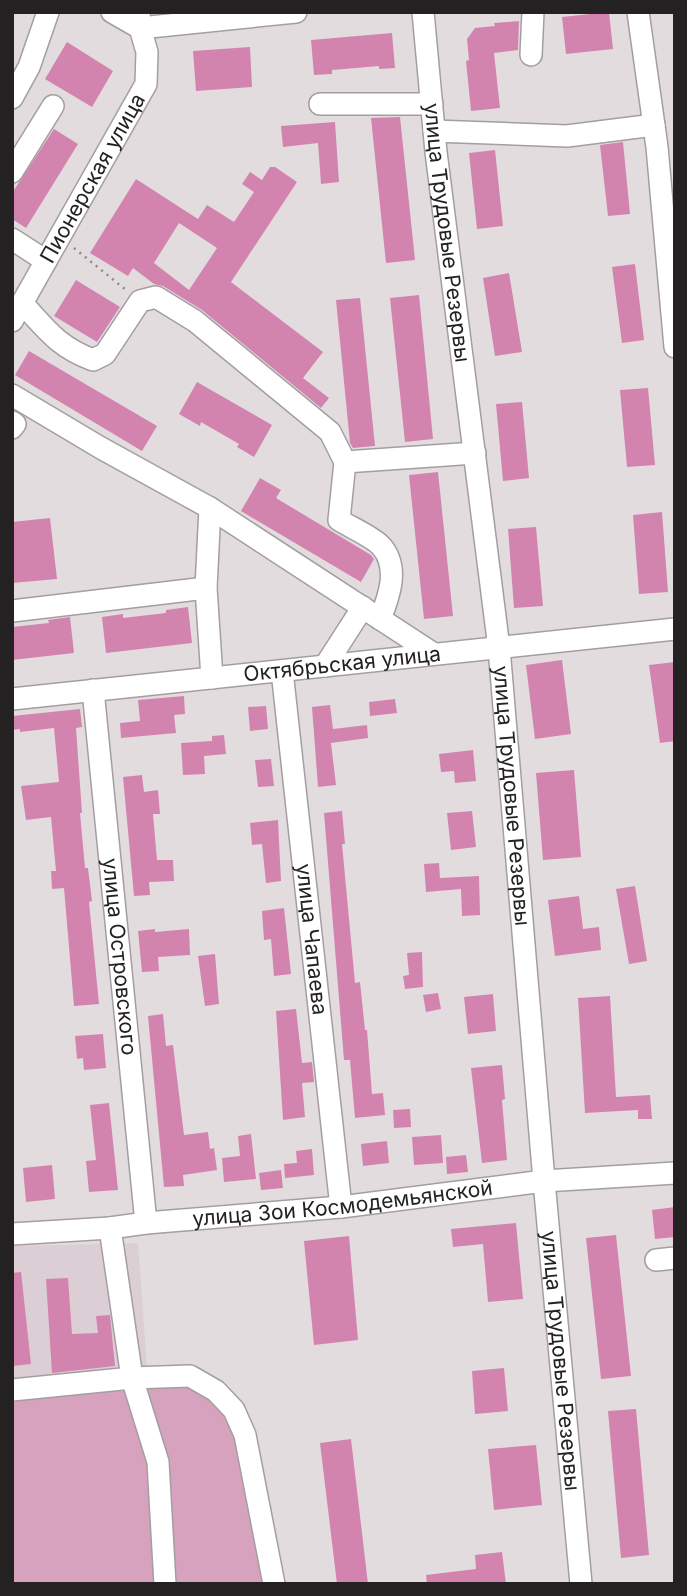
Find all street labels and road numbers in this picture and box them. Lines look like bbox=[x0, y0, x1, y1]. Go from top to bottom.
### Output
street label: Пионерская улица bbox=[34, 89, 150, 267]
street label: улица Трудовые Резервы bbox=[420, 102, 476, 364]
street label: Октябрьская улица bbox=[242, 641, 442, 686]
street label: улица Трудовые Резервы bbox=[489, 665, 535, 927]
street label: улица Островского bbox=[98, 857, 142, 1056]
street label: улица Чапаева bbox=[291, 862, 333, 1016]
street label: улица Зои Космодемьянской bbox=[191, 1175, 494, 1231]
street label: улица Трудовые Резервы bbox=[537, 1230, 585, 1492]

